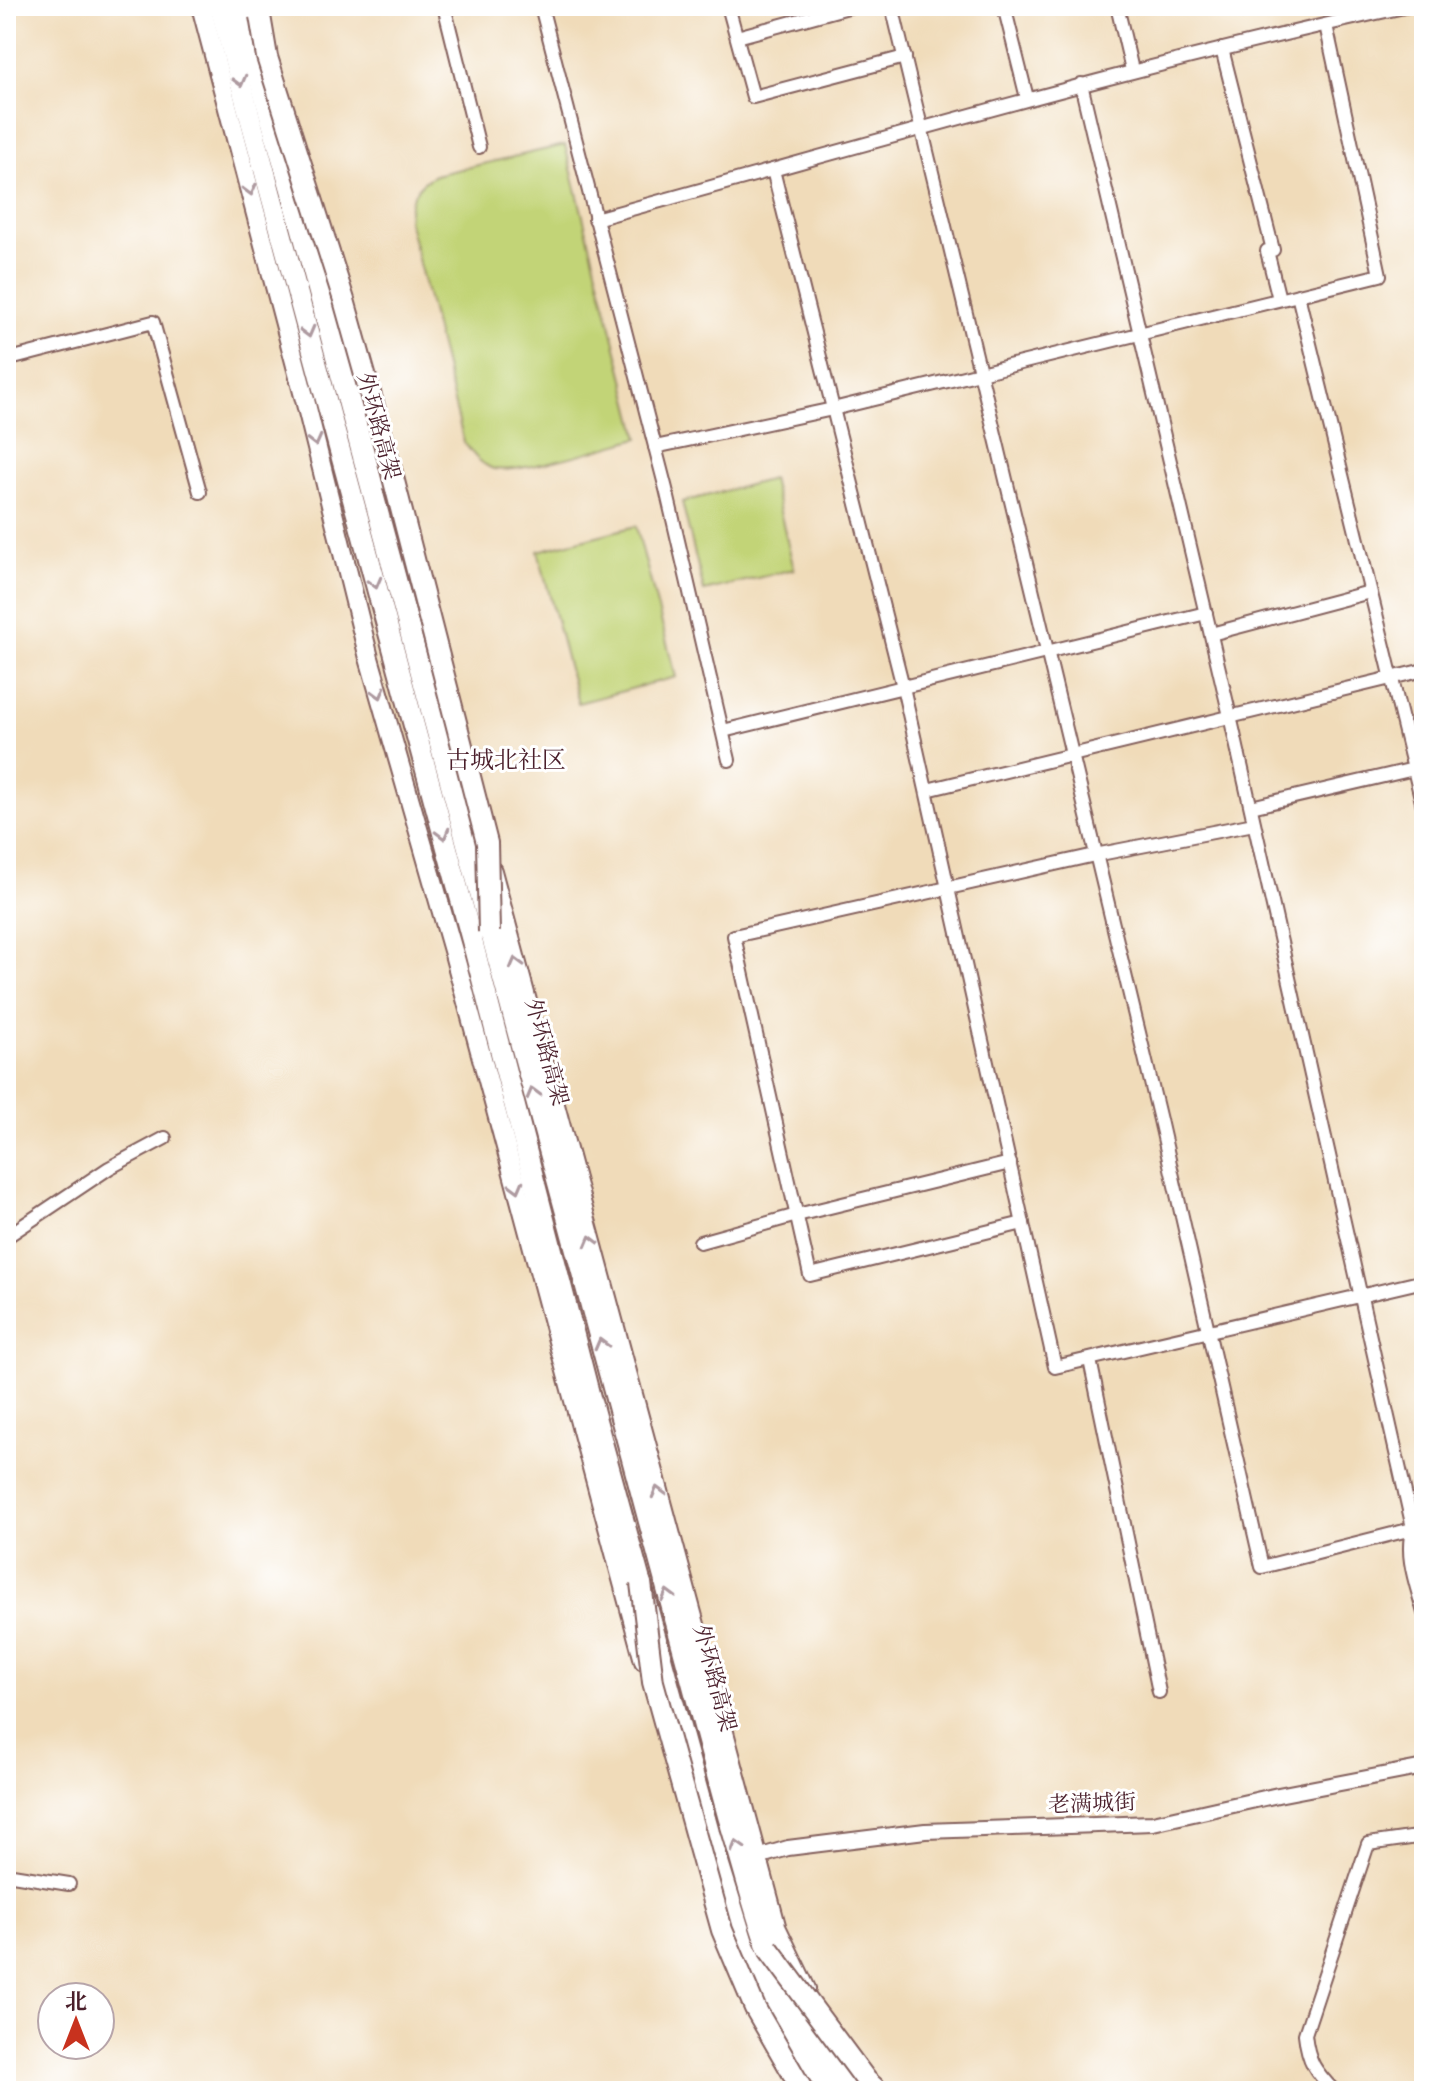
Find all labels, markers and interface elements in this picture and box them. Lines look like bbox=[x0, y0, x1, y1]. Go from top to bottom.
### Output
one-way arrow bbox=[231, 74, 247, 88]
one-way arrow bbox=[240, 182, 257, 196]
one-way arrow bbox=[298, 325, 315, 339]
street label: 外环路高架 bbox=[352, 369, 406, 483]
one-way arrow bbox=[306, 434, 323, 448]
one-way arrow bbox=[366, 576, 383, 590]
one-way arrow bbox=[370, 686, 386, 700]
district label: 古城北社区 bbox=[446, 745, 566, 774]
one-way arrow bbox=[434, 827, 451, 841]
one-way arrow bbox=[509, 956, 525, 970]
street label: 外环路高架 bbox=[520, 995, 574, 1109]
one-way arrow bbox=[525, 1086, 542, 1100]
one-way arrow bbox=[507, 1179, 524, 1193]
one-way arrow bbox=[583, 1234, 600, 1248]
one-way arrow bbox=[593, 1337, 610, 1351]
one-way arrow bbox=[651, 1486, 667, 1500]
one-way arrow bbox=[661, 1588, 678, 1602]
street label: 外环路高架 bbox=[688, 1621, 742, 1735]
street label: 老满城街 bbox=[1048, 1788, 1136, 1818]
one-way arrow bbox=[730, 1839, 746, 1853]
north arrow bbox=[36, 1981, 116, 2061]
text: 北 bbox=[65, 1988, 87, 2015]

